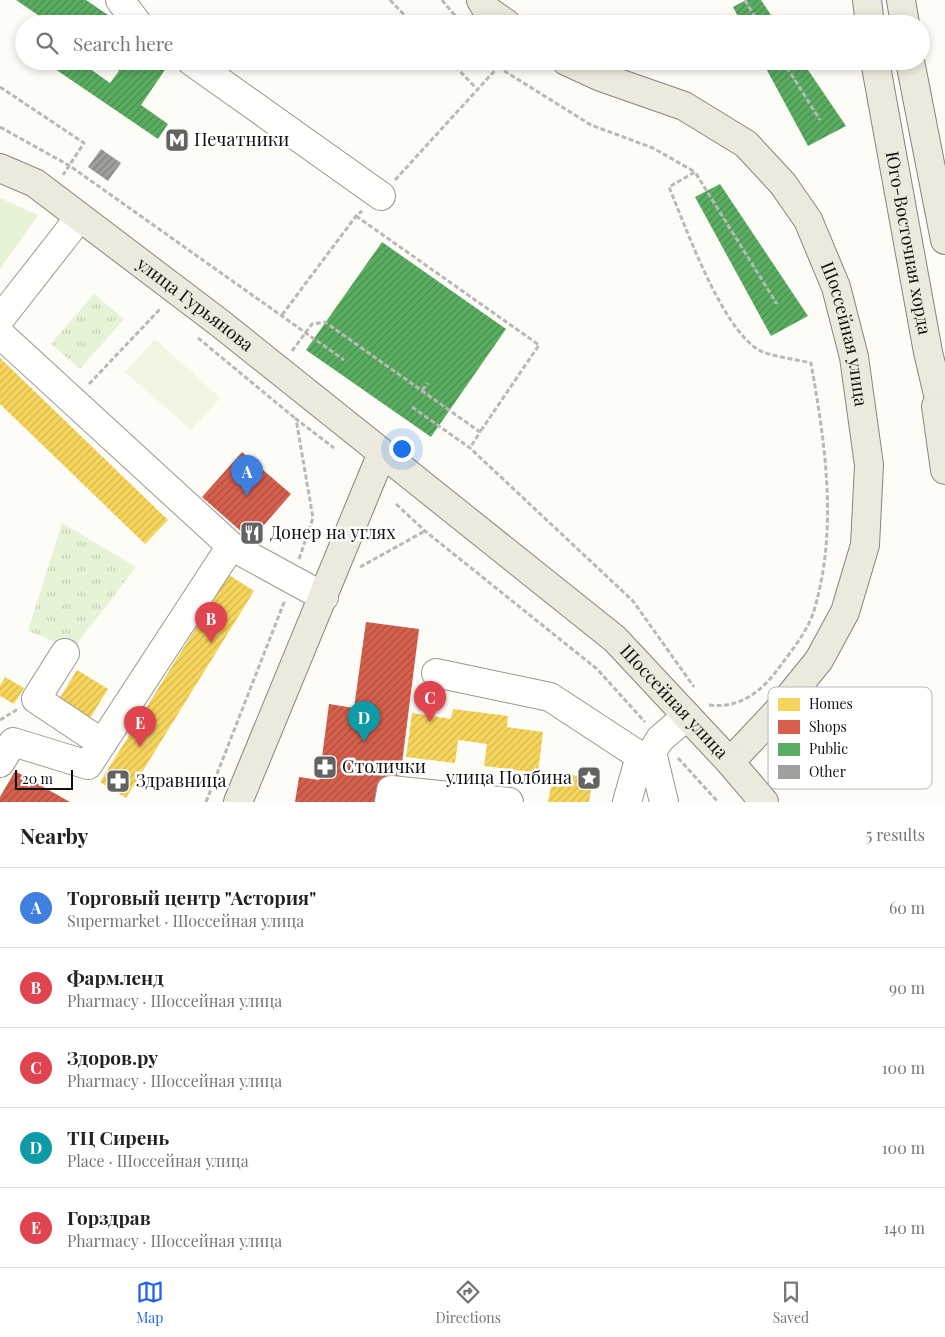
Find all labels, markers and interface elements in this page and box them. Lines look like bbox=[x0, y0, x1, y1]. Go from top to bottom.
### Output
search box bbox=[15, 15, 930, 70]
icon: search bbox=[33, 29, 61, 57]
text: Search here bbox=[73, 30, 173, 56]
metro station icon: Печатники bbox=[164, 127, 190, 153]
place label: Печатники bbox=[194, 127, 289, 151]
street label: Юго-Восточная хорда bbox=[881, 149, 938, 337]
street label: улица Гурьянова bbox=[132, 251, 259, 356]
street label: Шоссейная улица bbox=[816, 258, 874, 408]
your location bbox=[389, 436, 415, 462]
pin: A bbox=[231, 455, 263, 496]
restaurant icon: Донер на углях bbox=[239, 520, 265, 546]
place label: Донер на углях bbox=[270, 520, 396, 544]
pin: B bbox=[195, 602, 227, 643]
street label: Шоссейная улица bbox=[615, 639, 734, 764]
pin: C bbox=[414, 681, 446, 722]
legend bbox=[768, 687, 932, 789]
text: Homes bbox=[809, 694, 853, 713]
pin: D bbox=[348, 701, 380, 742]
pin: E bbox=[124, 706, 156, 747]
text: Shops bbox=[809, 717, 847, 736]
text: Public bbox=[809, 739, 848, 758]
pharmacy icon: Столички bbox=[312, 754, 338, 780]
place label: Столички bbox=[342, 754, 426, 778]
text: Other bbox=[809, 762, 847, 781]
place label: улица Полбина bbox=[445, 765, 572, 789]
place icon: улица Полбина bbox=[576, 765, 602, 791]
scale bar bbox=[15, 767, 72, 790]
pharmacy icon: Здравница bbox=[105, 768, 131, 794]
place label: Здравница bbox=[136, 768, 226, 792]
text: 20 m bbox=[22, 769, 53, 788]
text: Nearby bbox=[20, 821, 89, 849]
text: 5 results bbox=[866, 824, 925, 845]
text: Торговый центр "Астория" bbox=[67, 884, 316, 910]
text: A bbox=[31, 897, 41, 918]
text: 60 m bbox=[889, 897, 925, 918]
text: Supermarket · Шоссейная улица bbox=[67, 910, 304, 931]
text: Фармленд bbox=[67, 964, 164, 990]
text: B bbox=[31, 977, 41, 998]
text: 90 m bbox=[889, 977, 925, 998]
text: Pharmacy · Шоссейная улица bbox=[67, 990, 282, 1011]
text: Здоров.ру bbox=[67, 1044, 158, 1070]
text: C bbox=[30, 1057, 42, 1078]
text: 100 m bbox=[882, 1057, 925, 1078]
text: Pharmacy · Шоссейная улица bbox=[67, 1070, 282, 1091]
text: ТЦ Сирень bbox=[67, 1124, 169, 1150]
text: D bbox=[30, 1137, 42, 1158]
text: 100 m bbox=[882, 1137, 925, 1158]
text: Place · Шоссейная улица bbox=[67, 1150, 249, 1171]
text: Горздрав bbox=[67, 1204, 151, 1230]
text: E bbox=[31, 1217, 41, 1238]
text: 140 m bbox=[883, 1217, 925, 1238]
text: Pharmacy · Шоссейная улица bbox=[67, 1230, 282, 1251]
tab: Map bbox=[136, 1278, 164, 1327]
tab: Directions bbox=[436, 1278, 501, 1327]
tab: Saved bbox=[773, 1278, 809, 1327]

